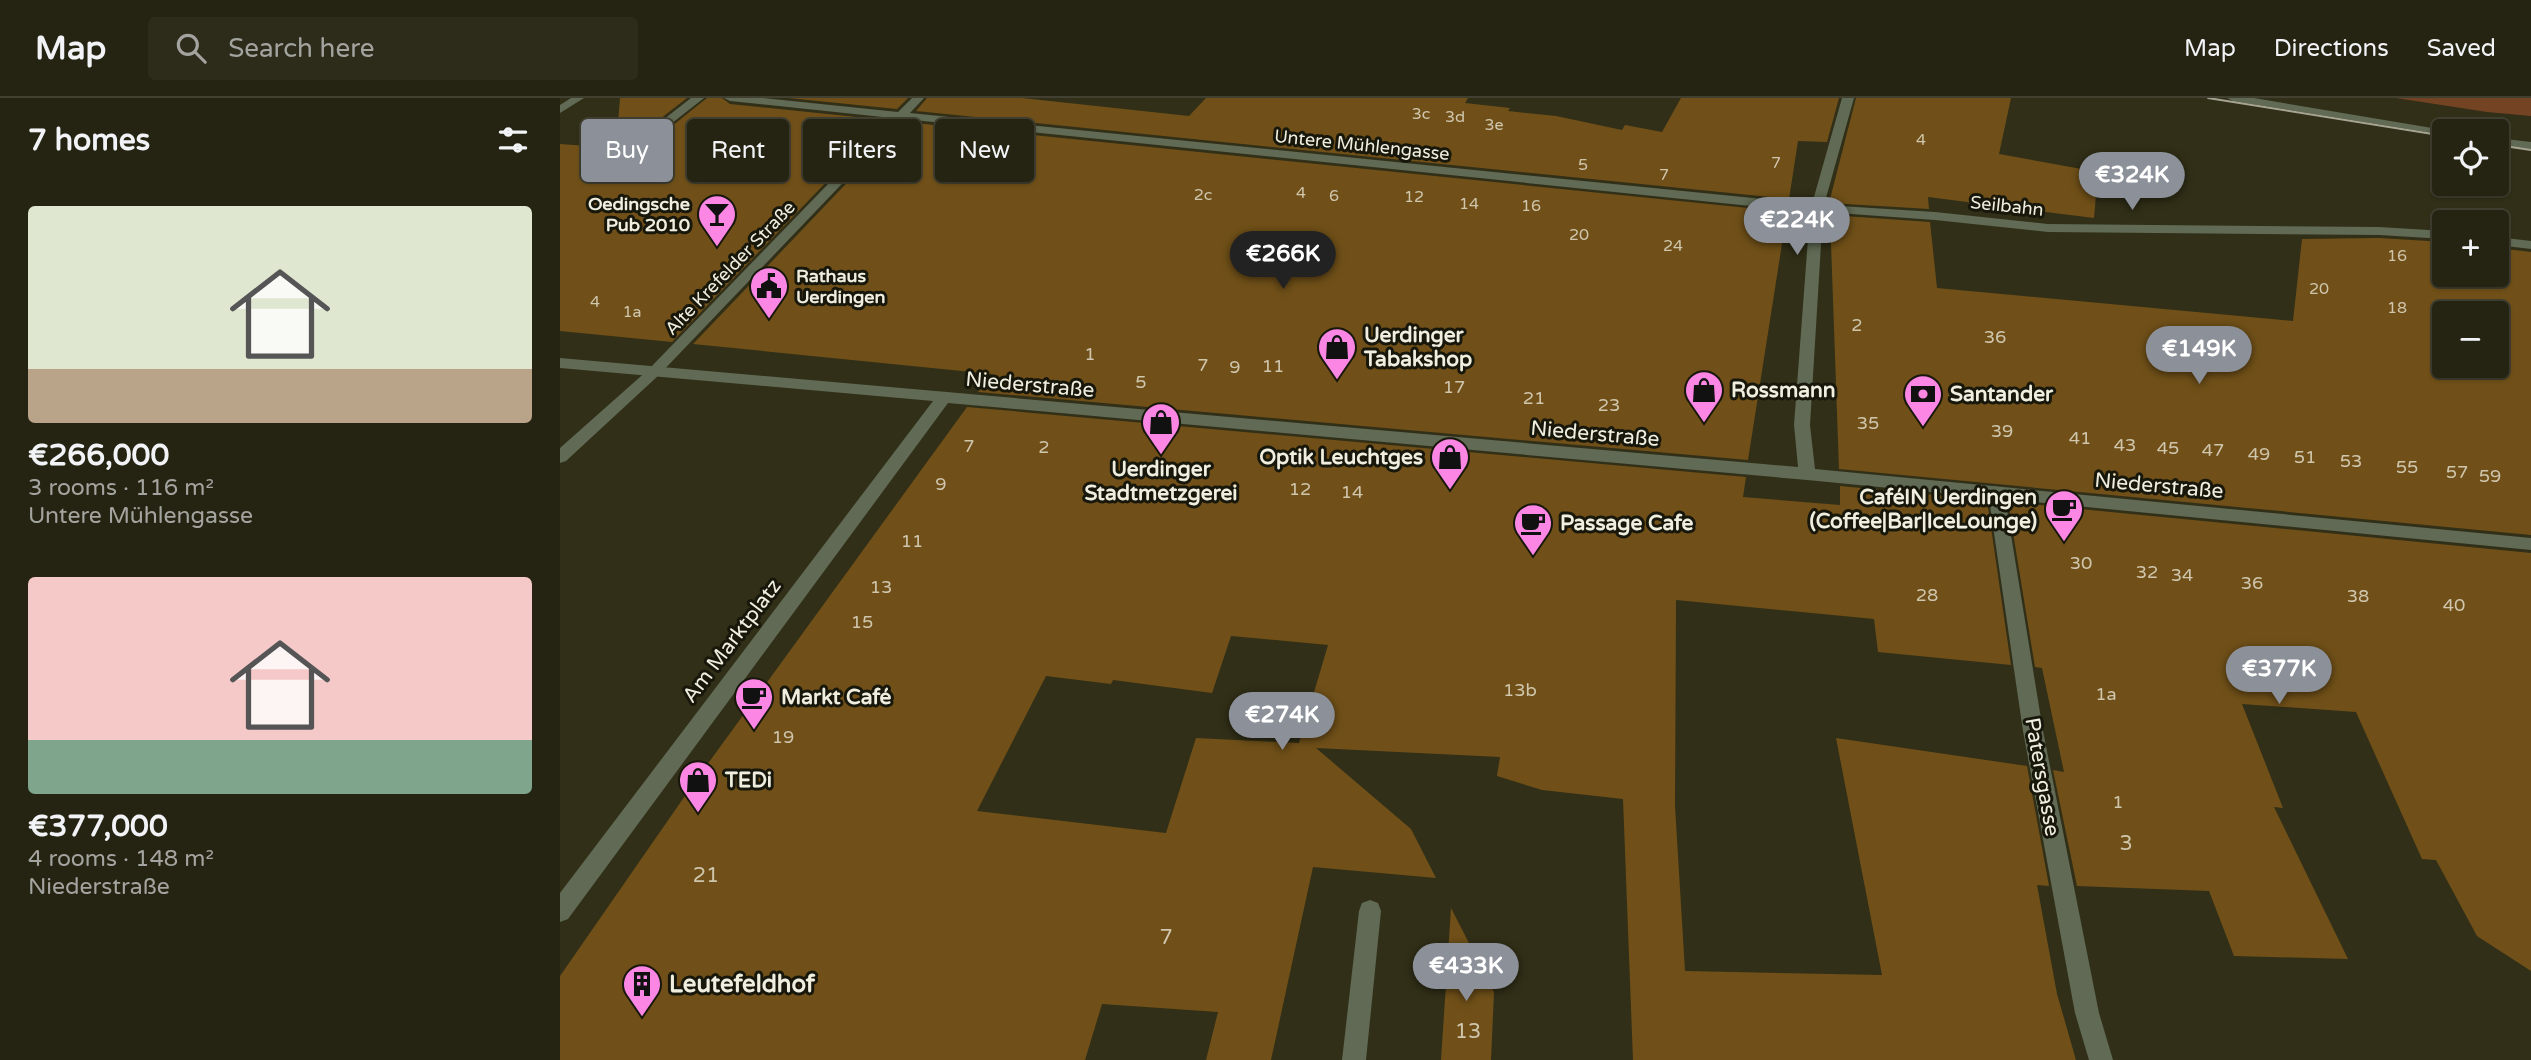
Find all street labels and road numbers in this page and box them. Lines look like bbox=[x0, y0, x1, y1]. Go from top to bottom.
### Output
street label: Untere Mühlengasse bbox=[1273, 125, 1451, 165]
street label: Seilbahn bbox=[1969, 191, 2045, 221]
street label: Alte Krefelder Straße bbox=[660, 196, 800, 340]
street label: Niederstraße bbox=[964, 367, 1096, 403]
street label: Niederstraße bbox=[1529, 416, 1661, 452]
street label: Niederstraße bbox=[2093, 468, 2225, 504]
street label: Am Marktplatz bbox=[677, 574, 787, 708]
street label: Patersgasse bbox=[2019, 716, 2065, 838]

